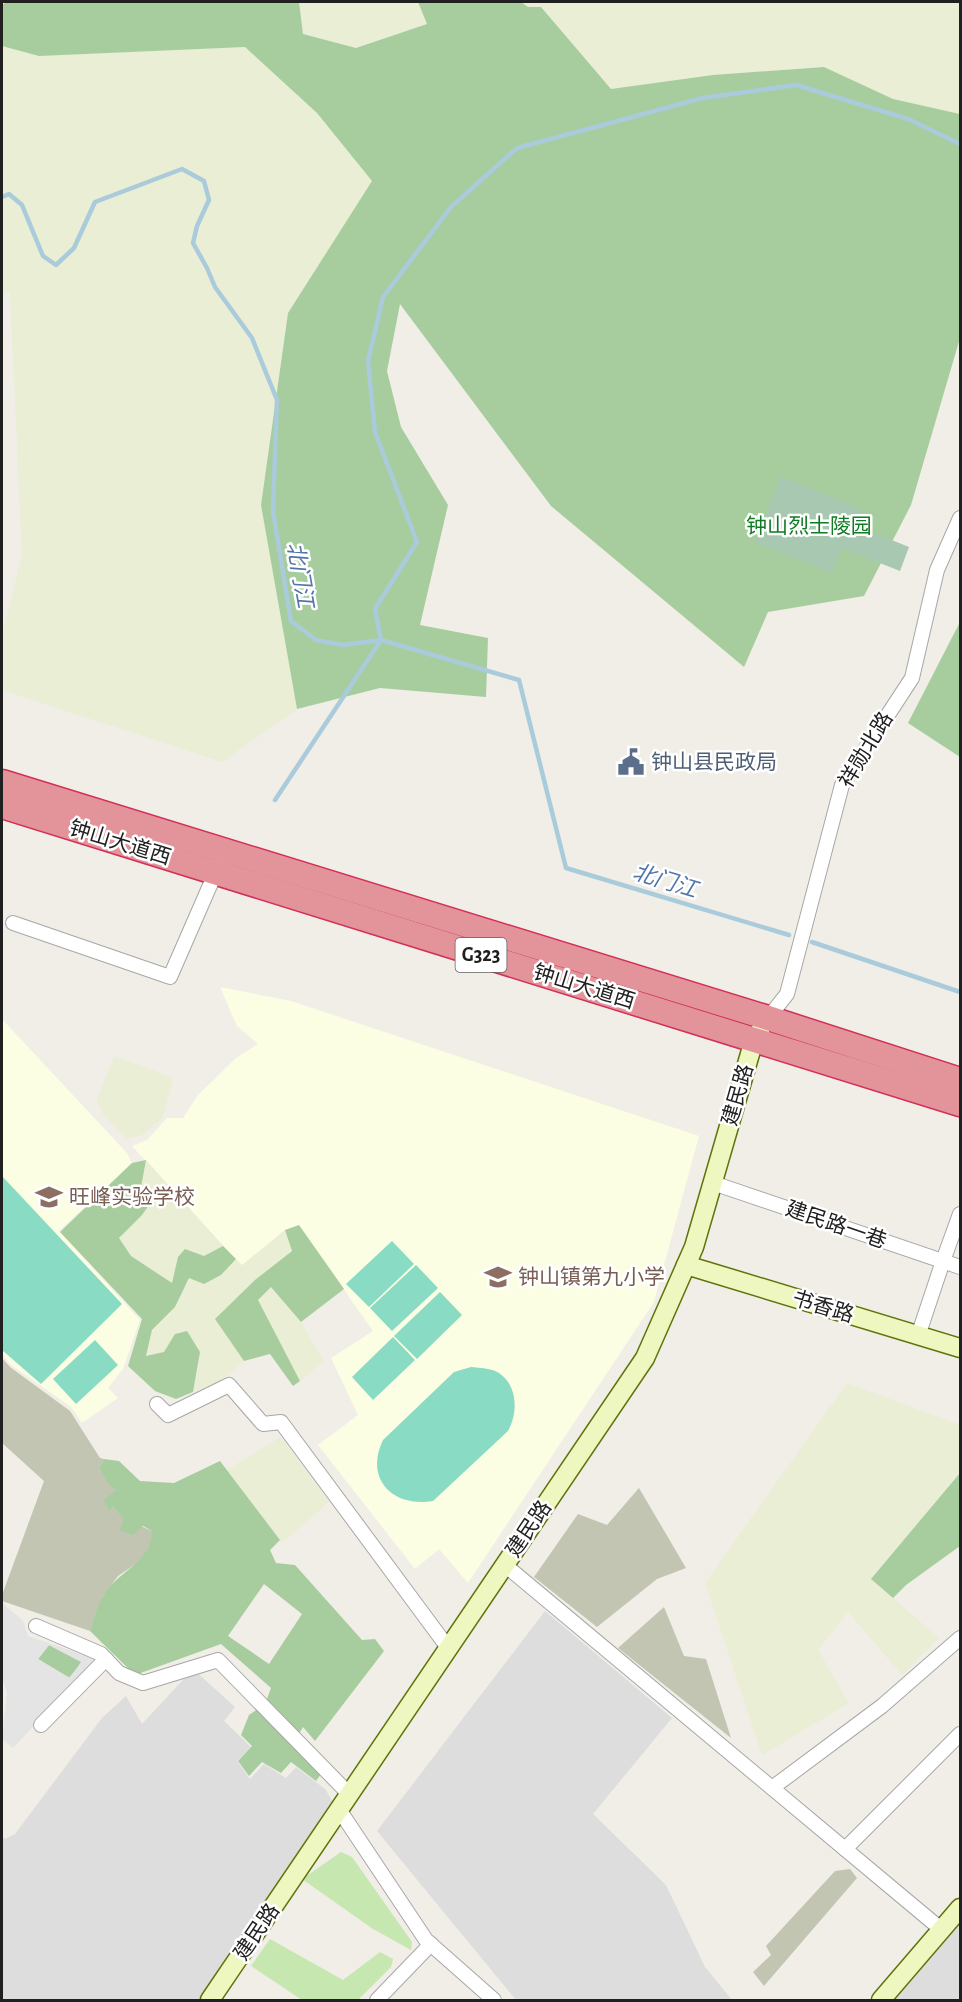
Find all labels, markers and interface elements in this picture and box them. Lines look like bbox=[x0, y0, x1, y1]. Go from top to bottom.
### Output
park label: 钟山烈士陵园 bbox=[746, 515, 872, 537]
water label: 北门江 bbox=[283, 540, 318, 611]
street label: 祥勋北路 bbox=[835, 708, 897, 791]
public building icon: 钟山县民政局 bbox=[616, 747, 646, 777]
place label: 钟山县民政局 bbox=[651, 751, 777, 773]
street label: 钟山大道西 bbox=[67, 817, 174, 868]
water label: 北门江 bbox=[630, 860, 702, 902]
road number: G323 bbox=[456, 938, 506, 972]
street label: 钟山大道西 bbox=[531, 961, 638, 1012]
street label: 建民路 bbox=[718, 1062, 757, 1128]
school or university icon: 旺峰实验学校 bbox=[34, 1182, 64, 1212]
place label: 旺峰实验学校 bbox=[69, 1186, 195, 1208]
street label: 建民路一巷 bbox=[783, 1197, 889, 1252]
school or university icon: 钟山镇第九小学 bbox=[483, 1262, 513, 1292]
place label: 钟山镇第九小学 bbox=[518, 1266, 665, 1288]
street label: 书香路 bbox=[790, 1287, 856, 1326]
street label: 建民路 bbox=[502, 1496, 555, 1561]
street label: 建民路 bbox=[230, 1899, 283, 1964]

